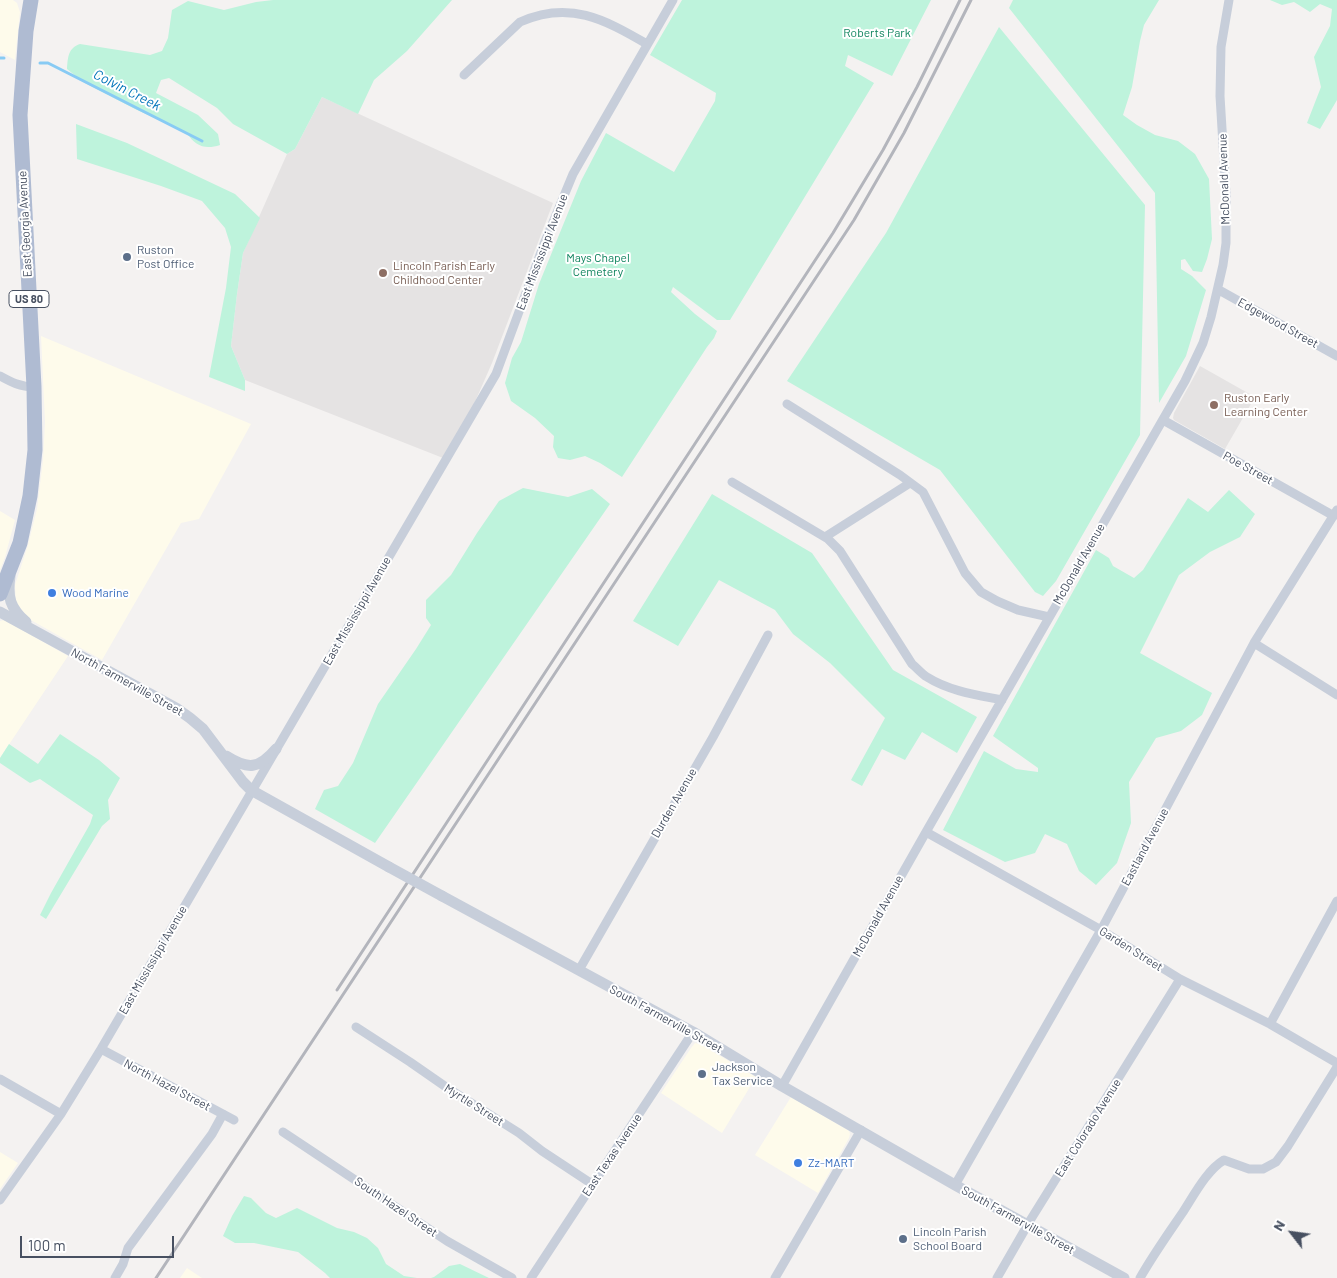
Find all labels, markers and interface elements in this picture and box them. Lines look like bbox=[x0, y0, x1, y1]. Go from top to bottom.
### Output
park label: Roberts Park bbox=[843, 26, 911, 40]
water label: Colvin Creek bbox=[91, 66, 163, 114]
street label: McDonald Avenue bbox=[1215, 133, 1233, 225]
street label: East Georgia Avenue bbox=[15, 170, 35, 278]
street label: East Mississippi Avenue bbox=[513, 192, 571, 312]
place label: Ruston Post Office bbox=[137, 243, 194, 271]
marker: Ruston Post Office bbox=[121, 251, 133, 263]
park label: Mays Chapel Cemetery bbox=[566, 251, 630, 279]
place label: Lincoln Parish Early Childhood Center bbox=[393, 259, 495, 287]
marker: Lincoln Parish Early Childhood Center bbox=[377, 267, 389, 279]
road number: US 80 bbox=[9, 290, 49, 308]
street label: Edgewood Street bbox=[1235, 295, 1321, 351]
place label: Ruston Early Learning Center bbox=[1224, 391, 1308, 419]
marker: Ruston Early Learning Center bbox=[1208, 399, 1220, 411]
street label: Poe Street bbox=[1220, 448, 1276, 488]
street label: McDonald Avenue bbox=[1050, 521, 1108, 607]
street label: East Mississippi Avenue bbox=[320, 554, 394, 668]
place label: Wood Marine bbox=[62, 586, 129, 600]
marker: Wood Marine bbox=[46, 587, 58, 599]
street label: North Farmerville Street bbox=[68, 645, 186, 719]
street label: Durden Avenue bbox=[648, 766, 700, 840]
street label: Eastland Avenue bbox=[1118, 806, 1172, 888]
street label: McDonald Avenue bbox=[850, 873, 906, 959]
street label: East Mississippi Avenue bbox=[116, 903, 190, 1017]
street label: Garden Street bbox=[1097, 924, 1165, 974]
street label: South Farmerville Street bbox=[607, 982, 725, 1056]
street label: North Hazel Street bbox=[121, 1056, 213, 1114]
place label: Jackson Tax Service bbox=[712, 1060, 772, 1088]
marker: Jackson Tax Service bbox=[696, 1068, 708, 1080]
street label: East Colorado Avenue bbox=[1052, 1076, 1124, 1180]
street label: Myrtle Street bbox=[442, 1081, 506, 1129]
street label: East Texas Avenue bbox=[579, 1111, 645, 1199]
place label: Zz-MART bbox=[808, 1156, 855, 1170]
marker: Zz-MART bbox=[792, 1157, 804, 1169]
street label: South Hazel Street bbox=[352, 1174, 440, 1240]
street label: South Farmerville Street bbox=[959, 1183, 1077, 1257]
north arrow bbox=[1267, 1208, 1317, 1258]
text: N bbox=[1269, 1217, 1288, 1234]
place label: Lincoln Parish School Board bbox=[913, 1225, 986, 1253]
scale bar bbox=[22, 1226, 176, 1258]
marker: Lincoln Parish School Board bbox=[897, 1233, 909, 1245]
text: 100 m bbox=[28, 1236, 66, 1254]

